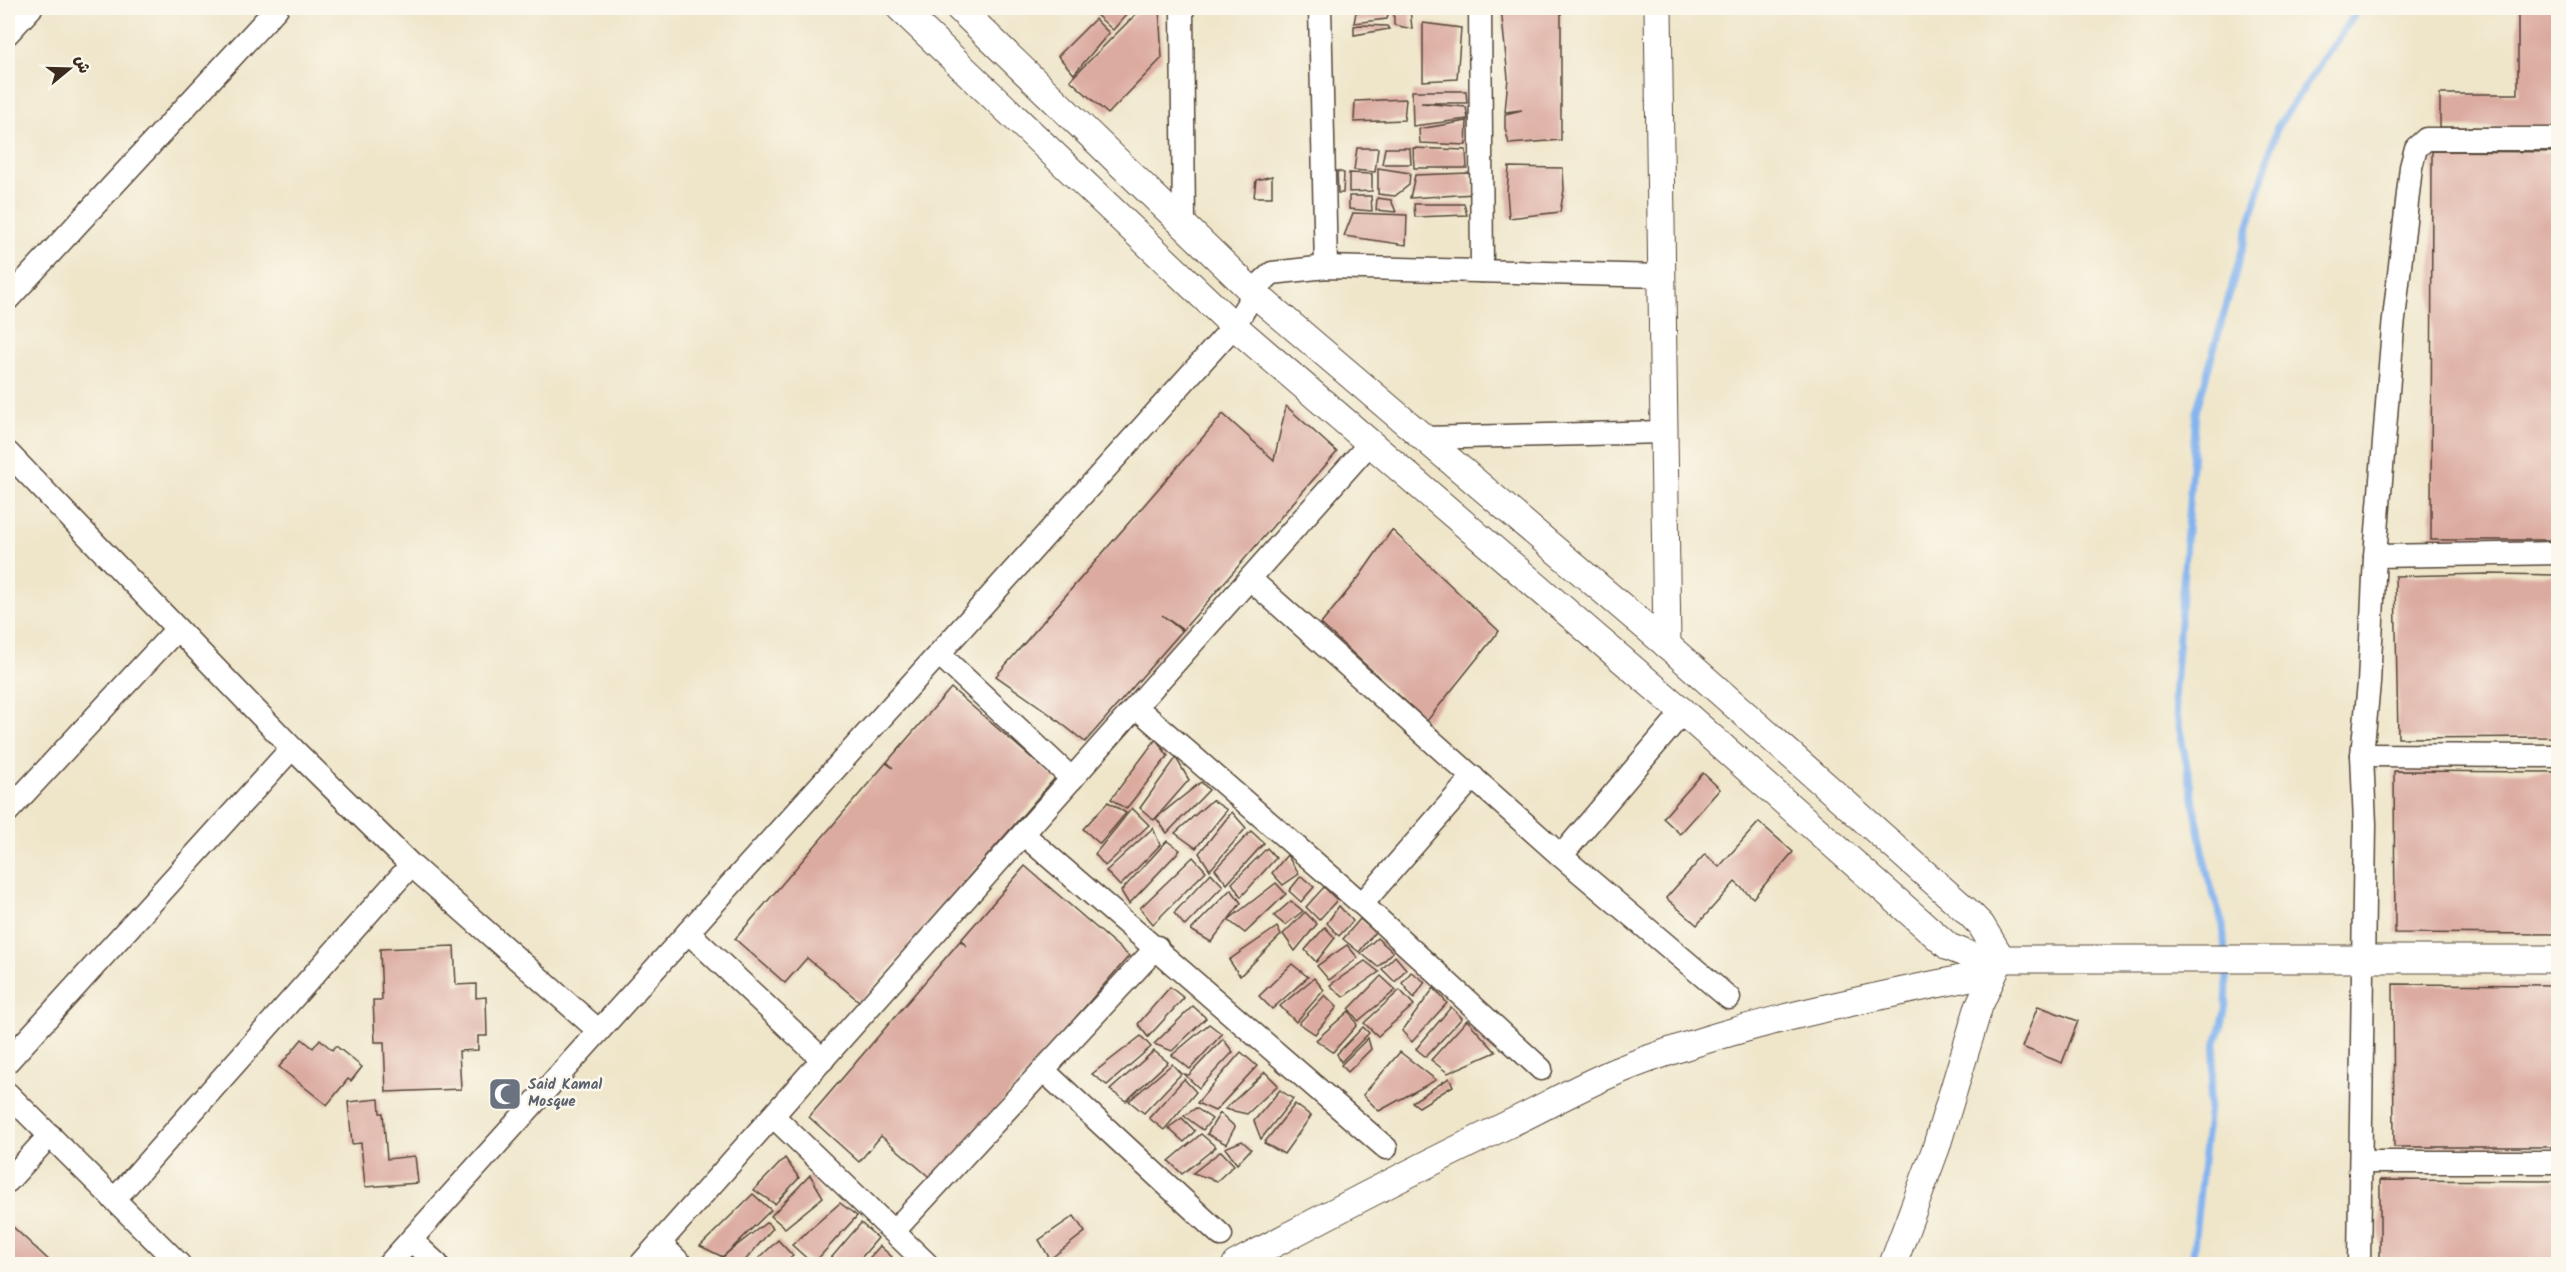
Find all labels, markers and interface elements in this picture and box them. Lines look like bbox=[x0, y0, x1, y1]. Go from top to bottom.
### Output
north arrow bbox=[39, 39, 99, 99]
text: ش bbox=[67, 52, 96, 77]
place label: Said Kamal Mosque bbox=[528, 1073, 602, 1114]
mosque icon: Said Kamal Mosque bbox=[487, 1076, 523, 1112]

